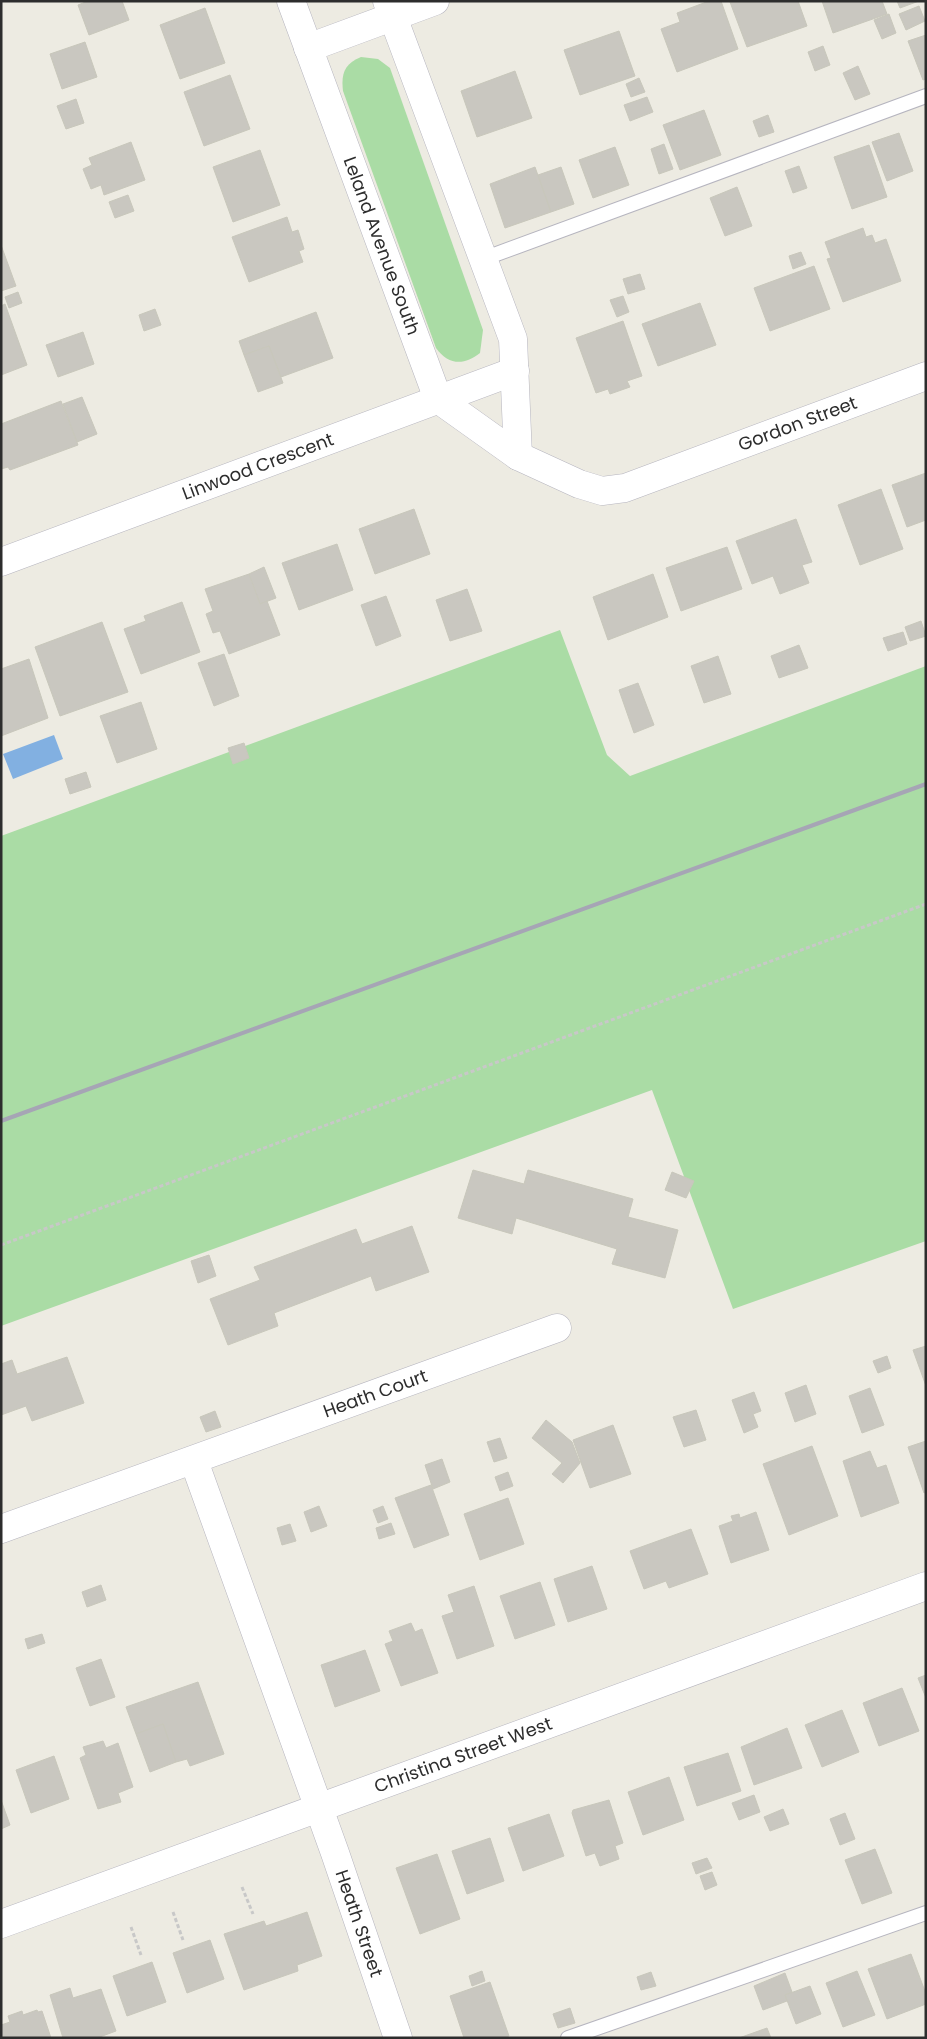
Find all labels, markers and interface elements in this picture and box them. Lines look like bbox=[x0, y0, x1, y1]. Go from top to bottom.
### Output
street label: Leland Avenue South bbox=[338, 153, 426, 338]
street label: Gordon Street bbox=[734, 390, 860, 457]
street label: Linwood Crescent bbox=[178, 427, 337, 506]
street label: Heath Court bbox=[320, 1363, 431, 1423]
street label: Christina Street West bbox=[370, 1711, 555, 1799]
street label: Heath Street bbox=[330, 1866, 389, 1980]

